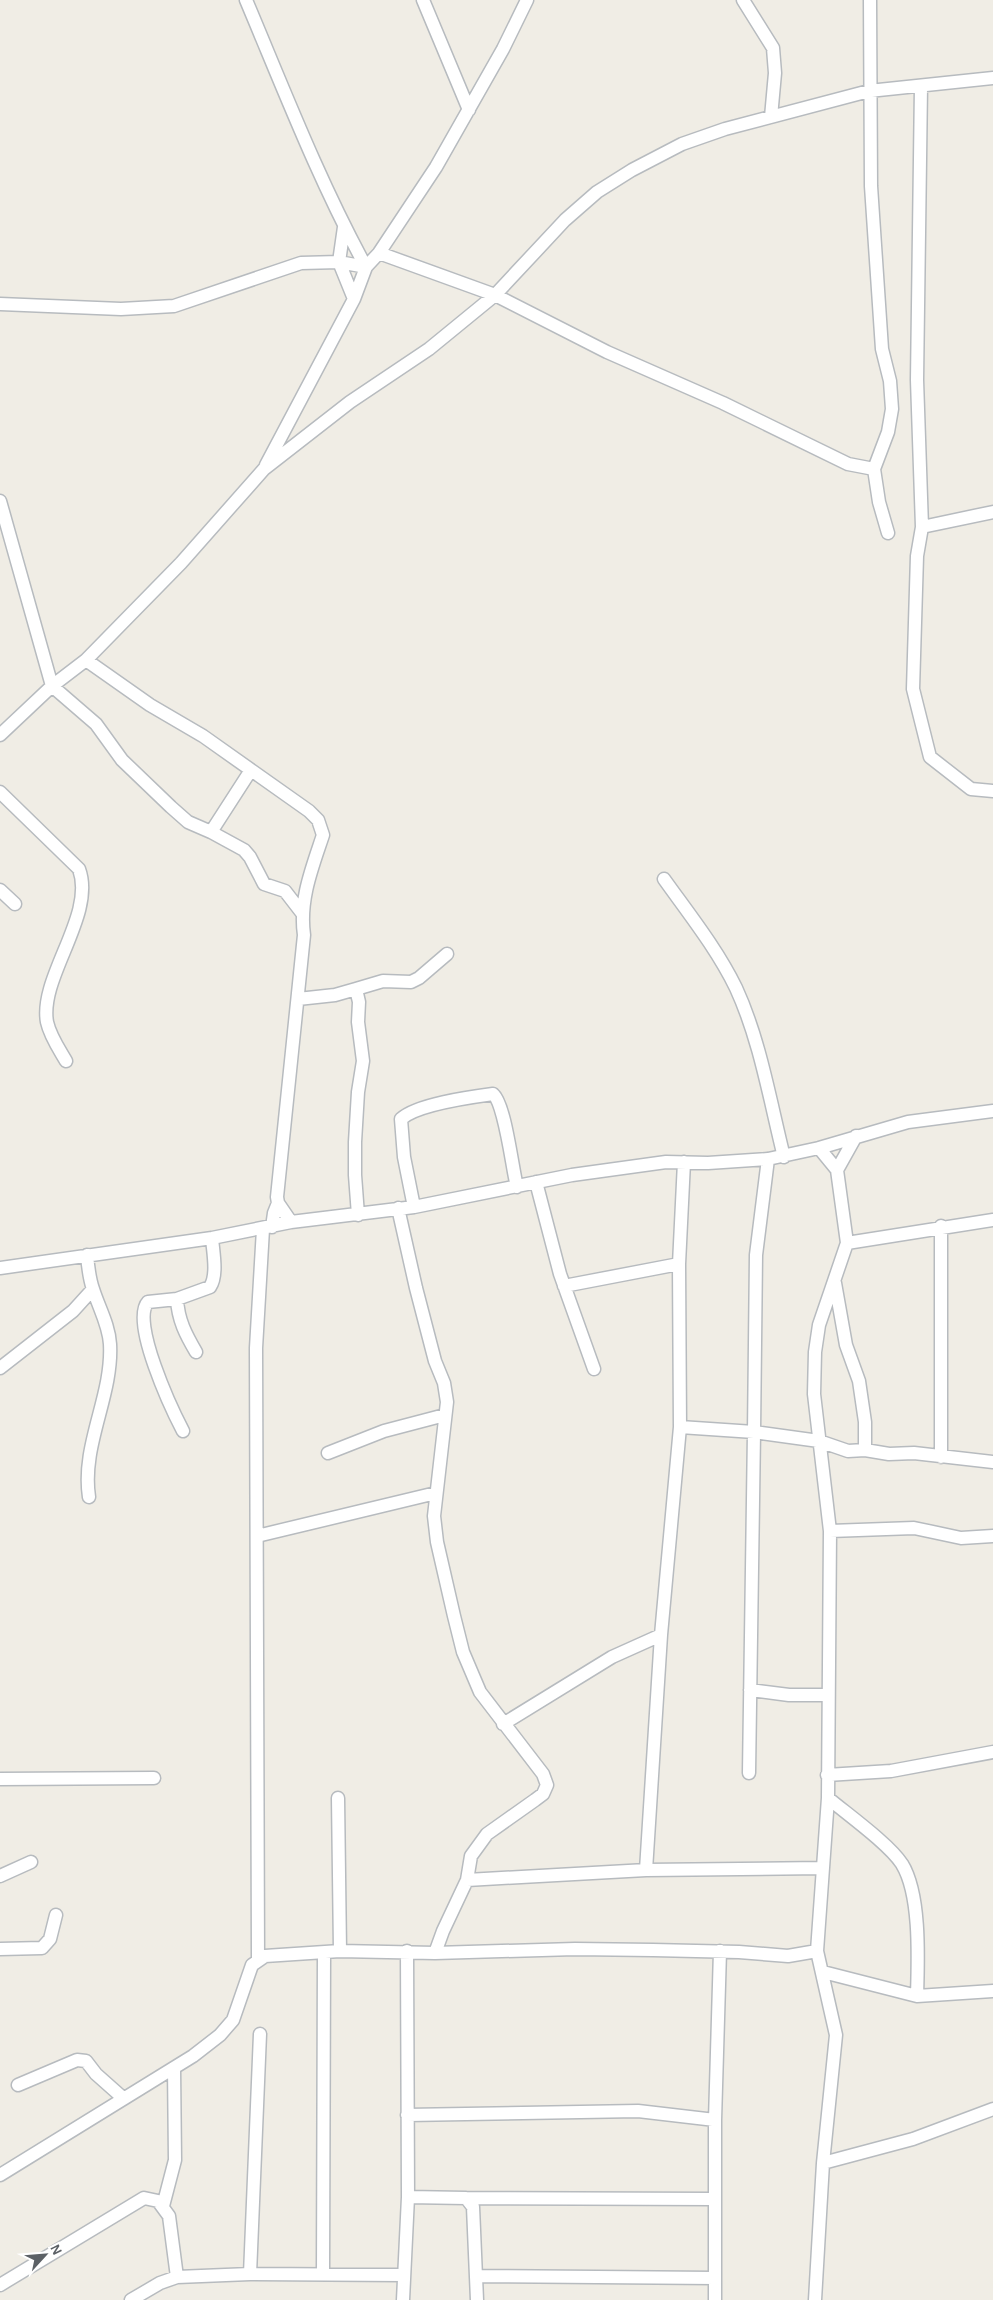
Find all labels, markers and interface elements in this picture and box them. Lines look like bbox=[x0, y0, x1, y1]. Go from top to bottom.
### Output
north arrow bbox=[20, 2230, 70, 2280]
text: N bbox=[47, 2242, 64, 2257]

